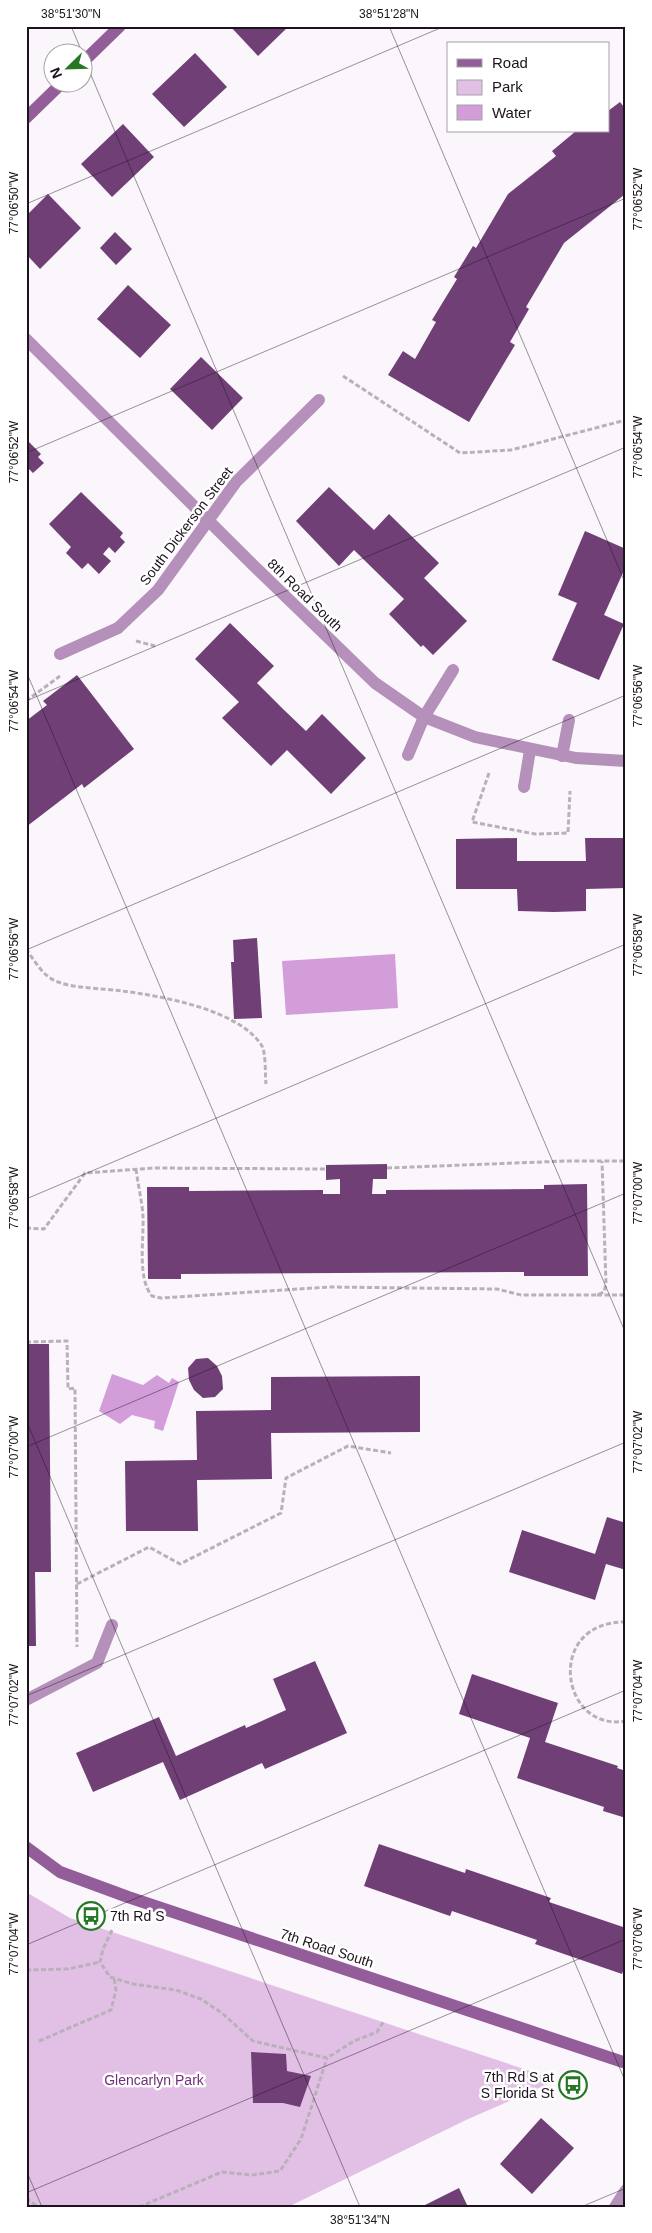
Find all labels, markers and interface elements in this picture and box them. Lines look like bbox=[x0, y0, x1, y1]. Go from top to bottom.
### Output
text: 38°51'30"N bbox=[41, 7, 101, 21]
text: 38°51'28"N bbox=[359, 7, 419, 21]
north arrow bbox=[42, 42, 92, 92]
legend bbox=[447, 42, 610, 132]
text: Road bbox=[492, 54, 528, 71]
text: N bbox=[47, 65, 65, 81]
text: Park bbox=[492, 78, 523, 95]
text: Water bbox=[492, 104, 531, 121]
text: 77°06'52"W bbox=[631, 167, 645, 230]
text: 77°06'50"W bbox=[7, 171, 21, 234]
text: 77°06'54"W bbox=[631, 415, 645, 478]
text: 77°06'52"W bbox=[7, 420, 21, 483]
street label: South Dickerson Street bbox=[136, 464, 236, 588]
street label: 8th Road South bbox=[264, 555, 346, 635]
text: 77°06'56"W bbox=[631, 664, 645, 727]
text: 77°06'54"W bbox=[7, 669, 21, 732]
text: 77°06'58"W bbox=[631, 913, 645, 976]
text: 77°06'56"W bbox=[7, 917, 21, 980]
text: 77°07'00"W bbox=[631, 1161, 645, 1224]
text: 77°06'58"W bbox=[7, 1166, 21, 1229]
text: 77°07'02"W bbox=[631, 1410, 645, 1473]
text: 77°07'00"W bbox=[7, 1415, 21, 1478]
text: 77°07'04"W bbox=[631, 1659, 645, 1722]
text: 77°07'02"W bbox=[7, 1663, 21, 1726]
bus stop icon: 7th Rd S bbox=[76, 1901, 106, 1931]
text: 77°07'06"W bbox=[631, 1907, 645, 1970]
place label: 7th Rd S bbox=[110, 1908, 164, 1924]
text: 77°07'04"W bbox=[7, 1912, 21, 1975]
street label: 7th Road South bbox=[278, 1925, 376, 1971]
place label: 7th Rd S at S Florida St bbox=[481, 2069, 554, 2101]
bus stop icon: 7th Rd S at S Florida St bbox=[558, 2070, 588, 2100]
park label: Glencarlyn Park bbox=[104, 2072, 205, 2088]
text: 38°51'34"N bbox=[330, 2213, 390, 2227]

